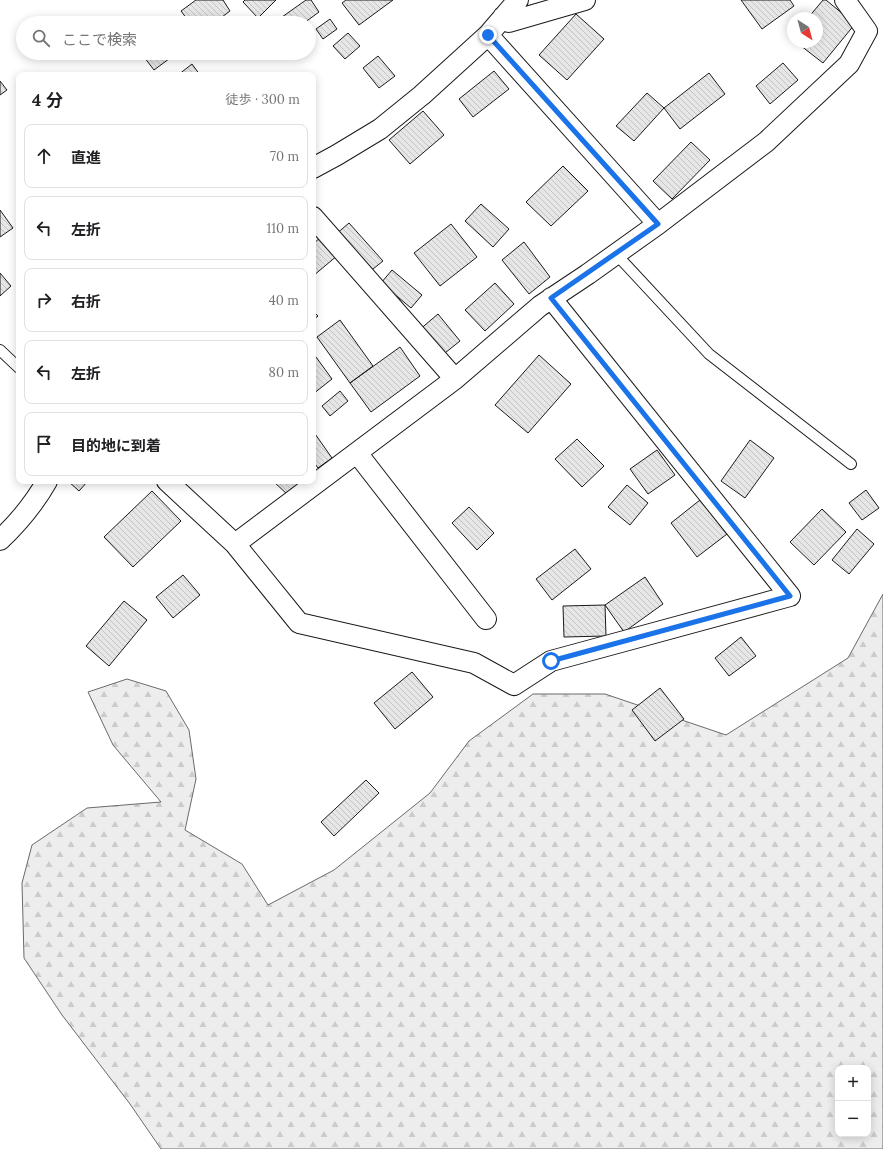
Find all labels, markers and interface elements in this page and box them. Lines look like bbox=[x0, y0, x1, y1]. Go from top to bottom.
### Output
north arrow bbox=[787, 12, 823, 48]
search box bbox=[16, 16, 316, 60]
route end bbox=[479, 26, 497, 44]
icon: search bbox=[30, 27, 52, 49]
text: ここで検索 bbox=[62, 30, 137, 49]
text: 4 分 bbox=[32, 89, 63, 111]
text: 徒歩 · 300 m bbox=[225, 91, 300, 108]
icon: ahead bbox=[33, 145, 55, 167]
text: 直進 bbox=[71, 148, 101, 167]
text: 70 m bbox=[270, 148, 299, 165]
icon: left bbox=[33, 217, 55, 239]
text: 左折 bbox=[71, 220, 101, 239]
text: 110 m bbox=[266, 220, 299, 237]
icon: right bbox=[33, 289, 55, 311]
text: 右折 bbox=[71, 292, 101, 311]
text: 40 m bbox=[269, 292, 299, 309]
icon: left bbox=[33, 361, 55, 383]
text: 左折 bbox=[71, 364, 101, 383]
text: 80 m bbox=[269, 364, 299, 381]
icon: arrive bbox=[33, 433, 55, 455]
text: 目的地に到着 bbox=[71, 436, 161, 455]
route start bbox=[542, 652, 560, 670]
map controls bbox=[835, 1065, 871, 1137]
button: + bbox=[835, 1065, 871, 1101]
button: − bbox=[835, 1101, 871, 1137]

